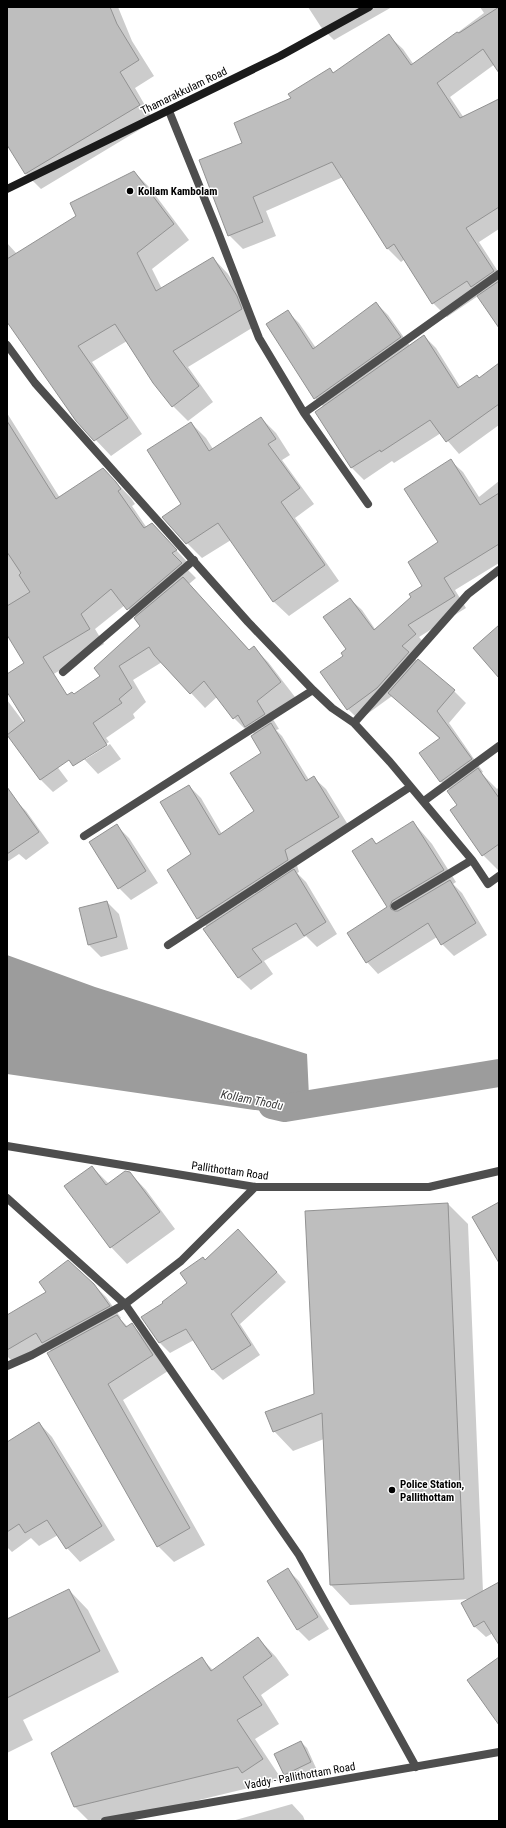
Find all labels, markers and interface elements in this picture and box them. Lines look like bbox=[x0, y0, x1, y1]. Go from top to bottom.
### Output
street label: Thamarakkulam Road bbox=[139, 65, 229, 117]
place label: Kollam Kambolam bbox=[138, 185, 217, 198]
marker: Kollam Kambolam bbox=[125, 186, 135, 196]
water label: Kollam Thodu bbox=[220, 1087, 285, 1113]
street label: Pallithottam Road bbox=[191, 1159, 269, 1183]
place label: Police Station, Pallithottam bbox=[400, 1478, 465, 1504]
marker: Police Station, Pallithottam bbox=[387, 1485, 397, 1495]
street label: Vaddy - Pallithottam Road bbox=[244, 1760, 356, 1792]

